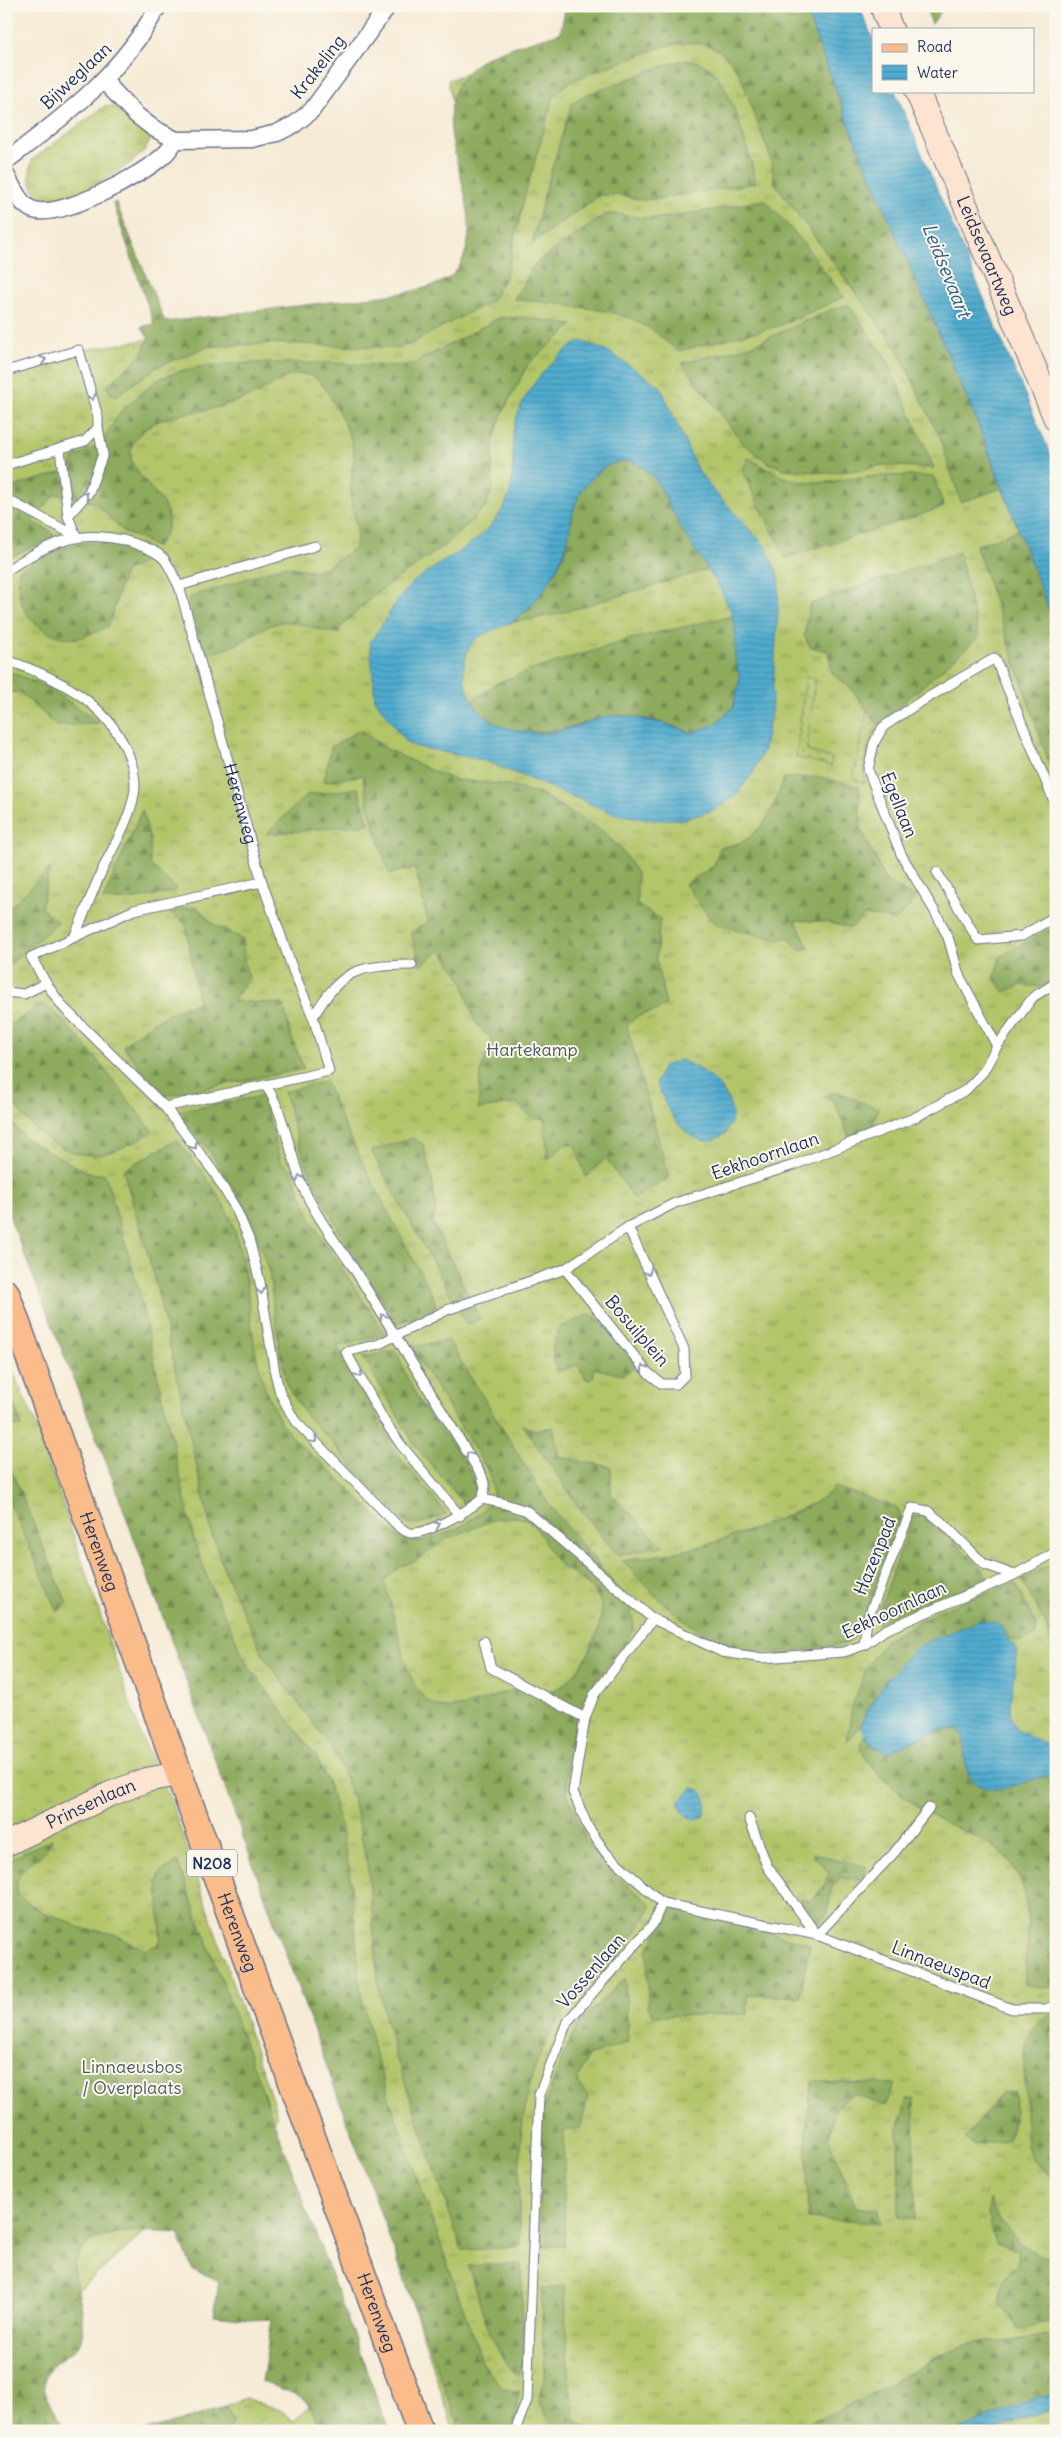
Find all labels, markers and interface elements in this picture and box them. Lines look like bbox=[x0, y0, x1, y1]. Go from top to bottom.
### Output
legend bbox=[872, 28, 1034, 92]
street label: Krakeling bbox=[285, 30, 350, 104]
street label: Bijweglaan bbox=[35, 37, 116, 114]
text: Road bbox=[917, 37, 952, 56]
text: Water bbox=[917, 63, 958, 82]
street label: Leidsevaartweg bbox=[952, 192, 1023, 319]
water label: Leidsevaart bbox=[917, 220, 978, 323]
one-way arrow bbox=[38, 356, 46, 366]
one-way arrow bbox=[87, 392, 97, 400]
one-way arrow bbox=[79, 491, 88, 501]
street label: Herenweg bbox=[218, 760, 263, 847]
street label: Egellaan bbox=[876, 769, 923, 841]
park label: Hartekamp bbox=[486, 1038, 578, 1061]
street label: Eekhoornlaan bbox=[708, 1126, 822, 1185]
one-way arrow bbox=[188, 1140, 197, 1150]
one-way arrow bbox=[296, 1174, 306, 1183]
one-way arrow bbox=[641, 1267, 652, 1276]
one-way arrow bbox=[256, 1287, 266, 1296]
street label: Bosuilplein bbox=[600, 1290, 675, 1371]
one-way arrow bbox=[380, 1313, 390, 1322]
one-way arrow bbox=[641, 1364, 650, 1373]
one-way arrow bbox=[353, 1369, 363, 1378]
one-way arrow bbox=[308, 1435, 317, 1444]
one-way arrow bbox=[466, 1452, 475, 1461]
street label: Herenweg bbox=[75, 1509, 124, 1595]
street label: Hazenpad bbox=[848, 1513, 901, 1598]
one-way arrow bbox=[432, 1520, 441, 1531]
street label: Eekhoornlaan bbox=[838, 1575, 950, 1644]
street label: Prinsenlaan bbox=[42, 1773, 139, 1834]
road number: N208 bbox=[187, 1850, 237, 1876]
street label: Herenweg bbox=[212, 1889, 263, 1975]
street label: Vossenlaan bbox=[552, 1928, 630, 2013]
street label: Linnaeuspad bbox=[888, 1935, 994, 1994]
park label: Linnaeusbos / Overplaats bbox=[81, 2055, 183, 2099]
street label: Herenweg bbox=[352, 2270, 402, 2356]

